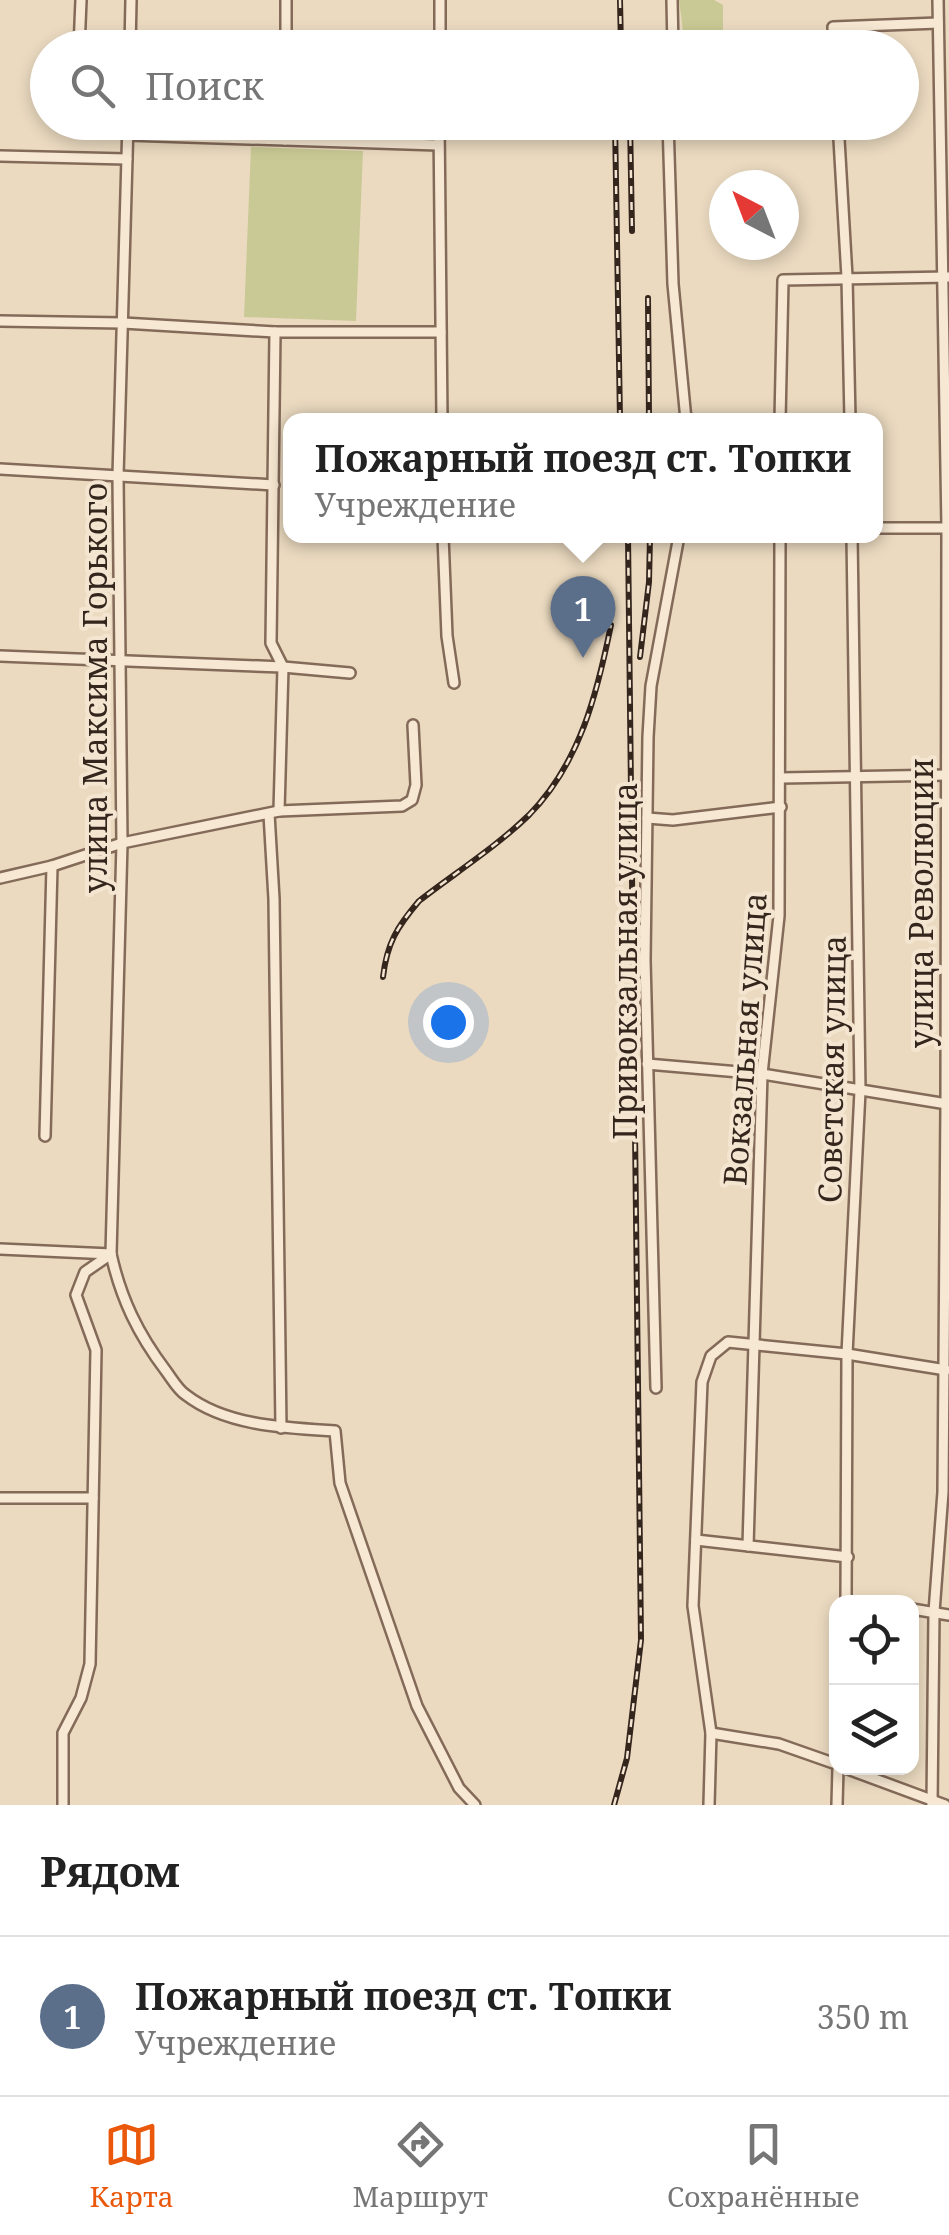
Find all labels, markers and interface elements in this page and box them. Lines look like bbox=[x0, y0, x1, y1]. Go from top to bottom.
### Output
search box bbox=[30, 30, 919, 140]
icon: search bbox=[65, 58, 120, 113]
text: Поиск bbox=[145, 59, 264, 111]
north arrow bbox=[709, 170, 799, 260]
popup bbox=[283, 413, 883, 543]
text: Пожарный поезд ст. Топки bbox=[315, 431, 851, 483]
street label: улица Максима Горького bbox=[73, 483, 116, 893]
text: Учреждение bbox=[315, 483, 516, 526]
pin: 1 bbox=[550, 576, 616, 658]
street label: улица Революции bbox=[899, 758, 942, 1048]
street label: Привокзальная улица bbox=[603, 782, 646, 1140]
street label: Вокзальная улица bbox=[712, 891, 776, 1187]
street label: Советская улица bbox=[807, 935, 855, 1203]
your location bbox=[423, 997, 474, 1048]
map controls bbox=[829, 1595, 919, 1775]
button: locate bbox=[829, 1595, 919, 1685]
button: layers bbox=[829, 1685, 919, 1775]
text: Рядом bbox=[40, 1842, 180, 1899]
text: Пожарный поезд ст. Топки bbox=[135, 1969, 672, 2021]
text: 1 bbox=[63, 1995, 82, 2038]
text: 350 m bbox=[817, 1995, 909, 2038]
text: Учреждение bbox=[135, 2021, 336, 2064]
tab: Карта bbox=[89, 2117, 174, 2215]
tab: Маршрут bbox=[353, 2117, 488, 2215]
tab: Сохранённые bbox=[667, 2117, 860, 2215]

